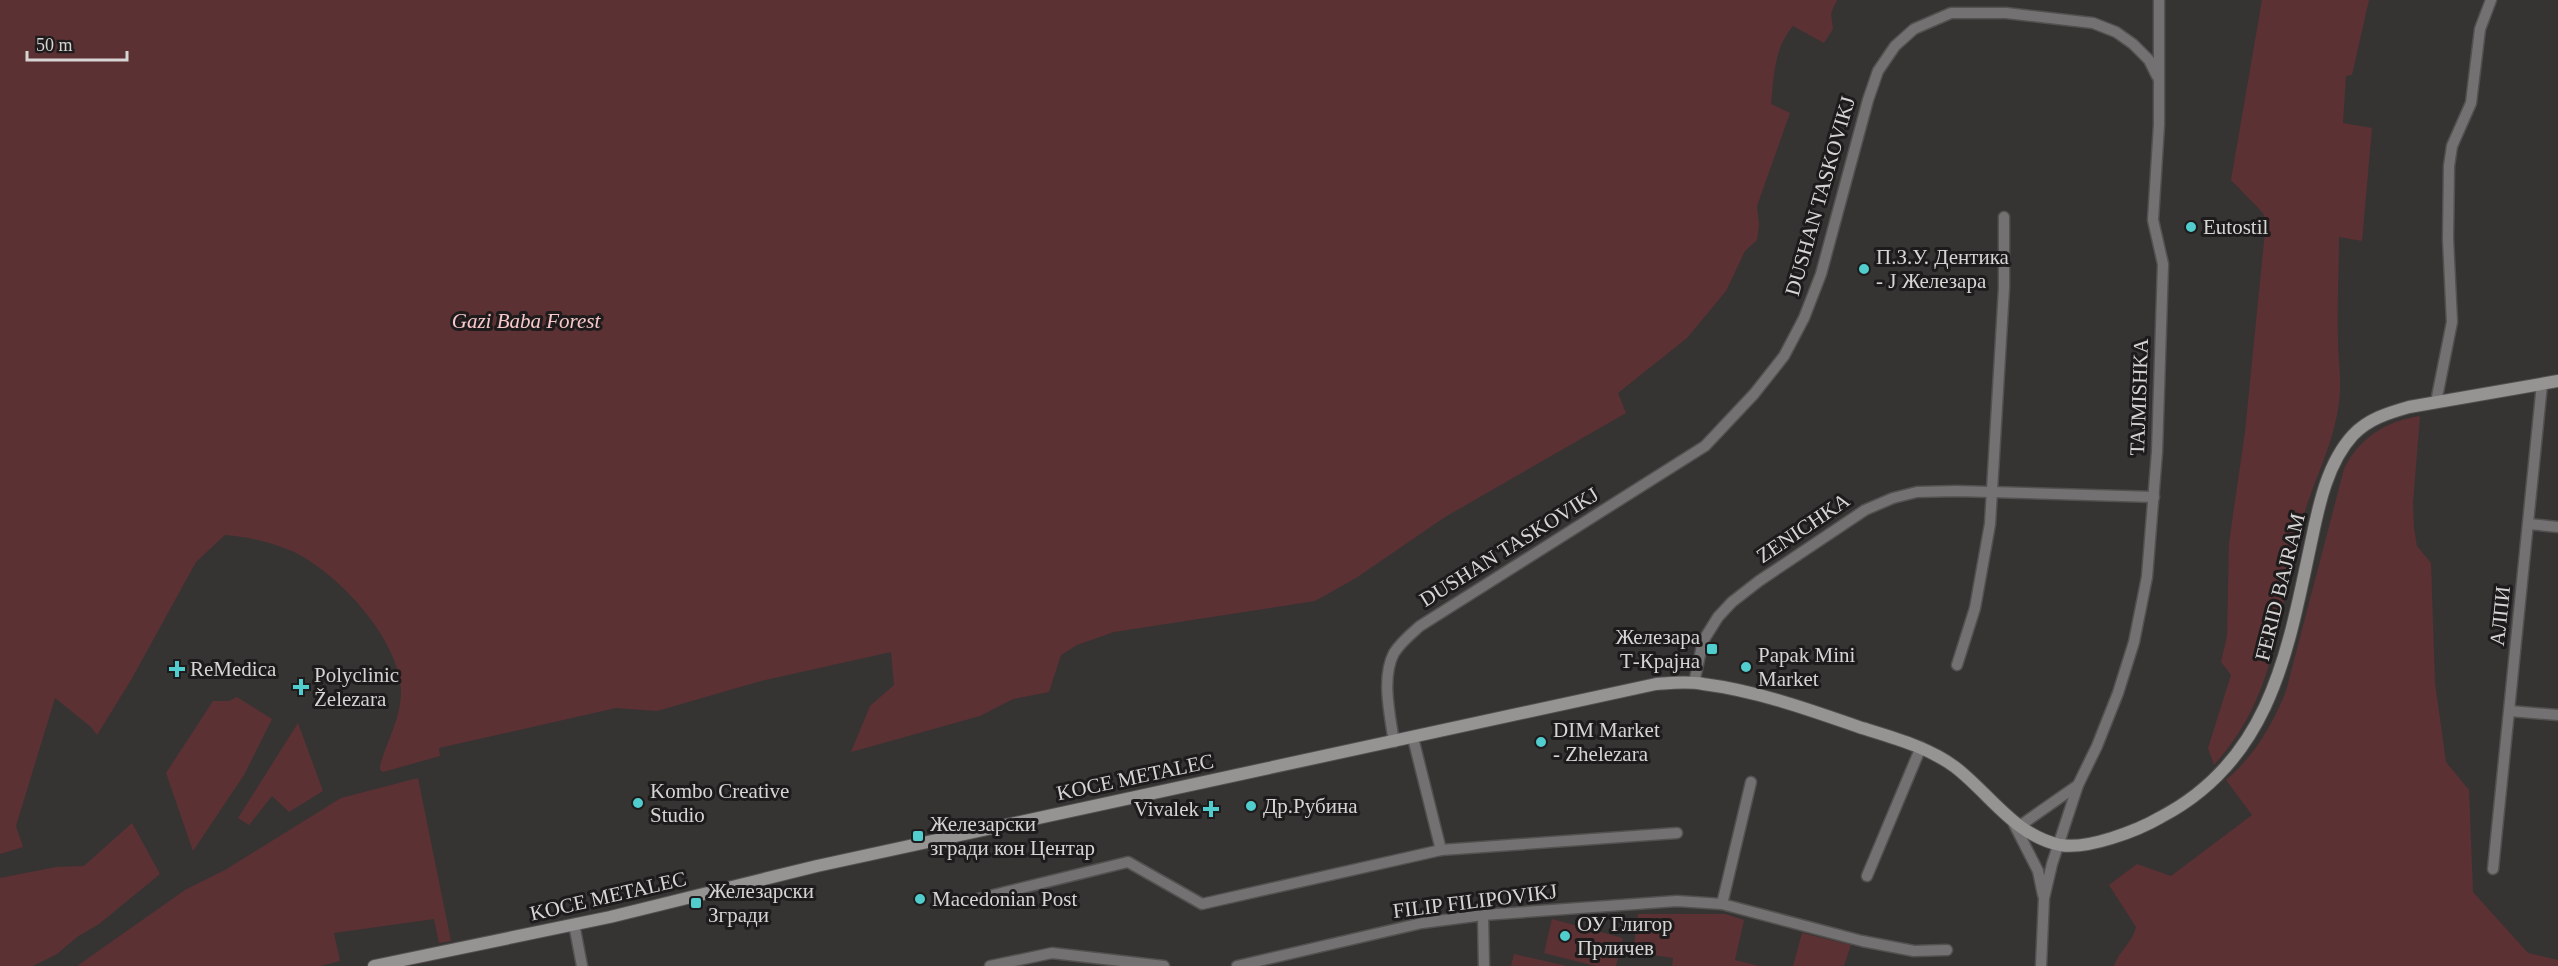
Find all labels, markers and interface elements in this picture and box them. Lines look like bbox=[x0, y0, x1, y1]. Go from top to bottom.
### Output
scale bar bbox=[27, 24, 128, 62]
text: 50 m bbox=[36, 35, 73, 55]
street label: DUSHAN TASKOVIKJ bbox=[1780, 94, 1860, 298]
place label: Eutostil bbox=[2203, 215, 2269, 239]
marker: Eutostil bbox=[2184, 220, 2198, 234]
place label: П.З.У. Дентика - Ј Железара bbox=[1876, 245, 2010, 293]
marker: П.З.У. Дентика - Ј Железара bbox=[1857, 262, 1871, 276]
park label: Gazi Baba Forest bbox=[452, 309, 601, 333]
street label: TAJMISHKA bbox=[2125, 337, 2153, 456]
street label: DUSHAN TASKOVIKJ bbox=[1415, 482, 1603, 612]
street label: ZENICHKA bbox=[1752, 488, 1855, 568]
street label: FERID BAJRAM bbox=[2250, 510, 2310, 663]
street label: АЛПИ bbox=[2485, 585, 2515, 647]
place label: Железара Т-Крајна bbox=[1615, 625, 1701, 673]
marker: Железара Т-Крајна bbox=[1705, 642, 1719, 656]
place label: Papak Mini Market bbox=[1758, 643, 1856, 691]
place label: ReMedica bbox=[190, 657, 277, 681]
marker: ReMedica bbox=[168, 660, 186, 678]
marker: Papak Mini Market bbox=[1739, 660, 1753, 674]
place label: Polyclinic Železara bbox=[314, 663, 399, 711]
marker: Polyclinic Železara bbox=[292, 678, 310, 696]
place label: DIM Market - Zhelezara bbox=[1553, 718, 1660, 766]
marker: DIM Market - Zhelezara bbox=[1534, 735, 1548, 749]
street label: KOCE METALEC bbox=[1054, 749, 1216, 805]
place label: Kombo Creative Studio bbox=[650, 779, 789, 827]
place label: Др.Рубина bbox=[1263, 794, 1358, 818]
marker: Kombo Creative Studio bbox=[631, 796, 645, 810]
place label: Vivalek bbox=[1134, 797, 1199, 821]
marker: Др.Рубина bbox=[1244, 799, 1258, 813]
marker: Vivalek bbox=[1204, 802, 1218, 816]
place label: Железарски згради кон Центар bbox=[930, 812, 1095, 860]
marker: Железарски згради кон Центар bbox=[911, 829, 925, 843]
street label: KOCE METALEC bbox=[527, 866, 689, 926]
place label: Железарски Згради bbox=[708, 879, 814, 927]
street label: FILIP FILIPOVIKJ bbox=[1391, 879, 1559, 923]
place label: Macedonian Post bbox=[932, 887, 1077, 911]
marker: Macedonian Post bbox=[913, 892, 927, 906]
marker: Железарски Згради bbox=[689, 896, 703, 910]
place label: ОУ Глигор Прличев bbox=[1577, 912, 1672, 960]
marker: ОУ Глигор Прличев bbox=[1558, 929, 1572, 943]

